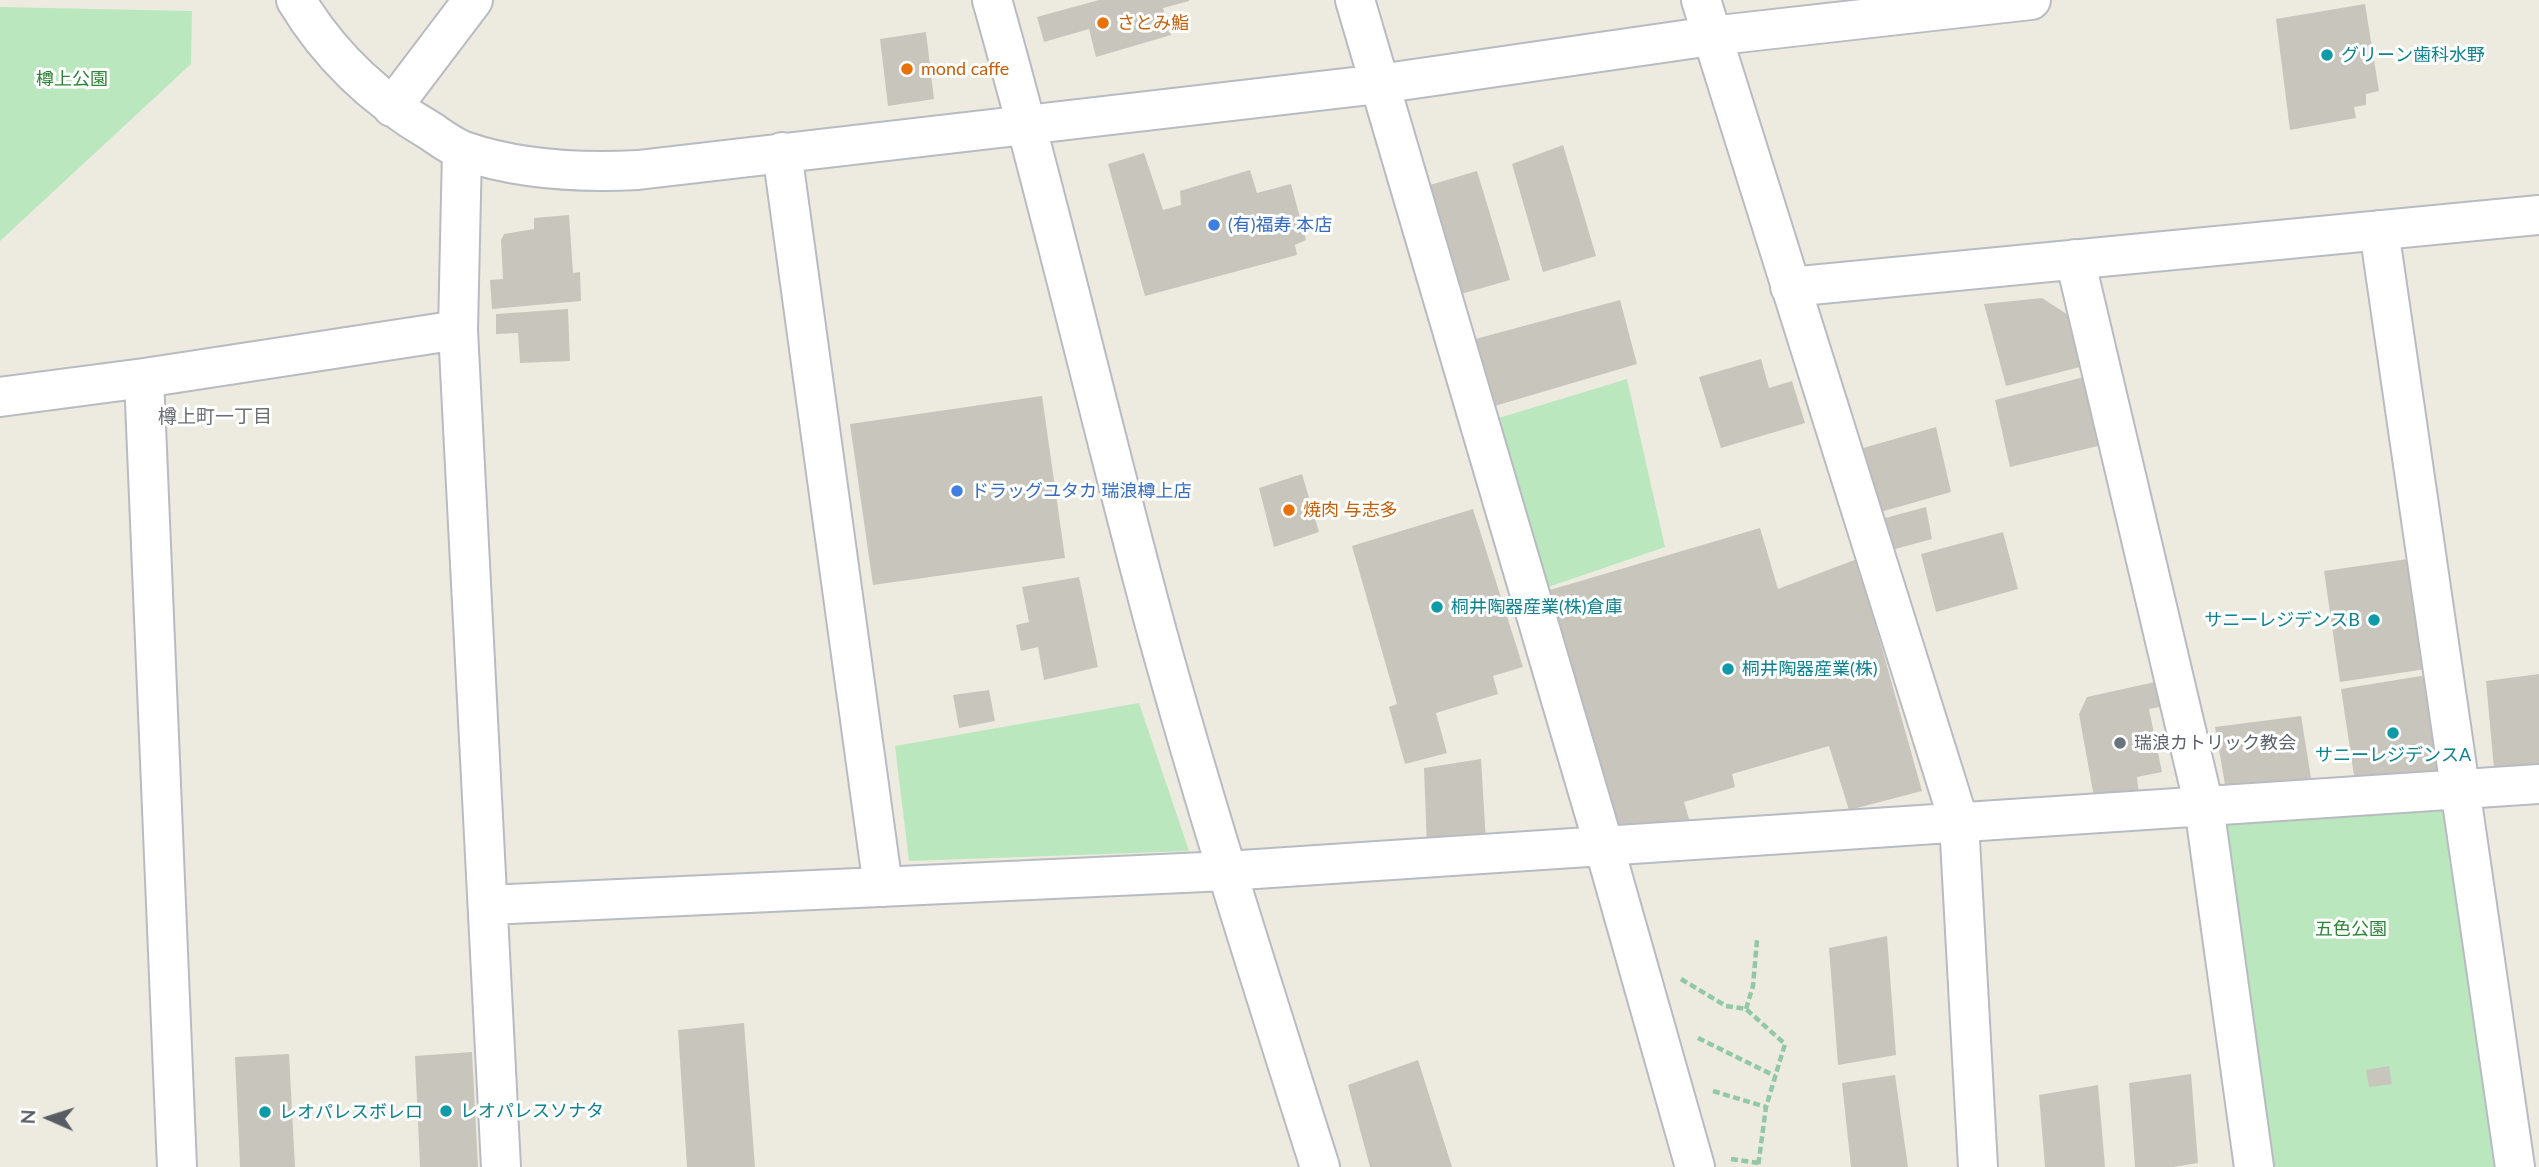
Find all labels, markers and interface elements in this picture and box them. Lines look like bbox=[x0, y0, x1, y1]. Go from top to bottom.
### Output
place label: さとみ鮨 bbox=[1117, 12, 1189, 34]
marker: さとみ鮨 bbox=[1095, 15, 1111, 31]
place label: グリーン歯科水野 bbox=[2341, 44, 2485, 66]
marker: グリーン歯科水野 bbox=[2319, 47, 2335, 63]
place label: mond caffe bbox=[921, 58, 1009, 80]
marker: mond caffe bbox=[899, 61, 915, 77]
park label: 樽上公園 bbox=[36, 68, 108, 90]
place label: (有)福寿 本店 bbox=[1228, 214, 1332, 236]
marker: (有)福寿 本店 bbox=[1206, 217, 1222, 233]
district label: 樽上町一丁目 bbox=[158, 406, 272, 428]
place label: ドラッグユタカ 瑞浪樽上店 bbox=[971, 480, 1192, 502]
marker: ドラッグユタカ 瑞浪樽上店 bbox=[949, 483, 965, 499]
place label: 焼肉 与志多 bbox=[1303, 499, 1398, 521]
marker: 焼肉 与志多 bbox=[1281, 502, 1297, 518]
place label: 桐井陶器産業(株)倉庫 bbox=[1451, 596, 1623, 618]
marker: 桐井陶器産業(株)倉庫 bbox=[1429, 599, 1445, 615]
place label: サニーレジデンスB bbox=[2204, 609, 2360, 631]
marker: サニーレジデンスB bbox=[2366, 612, 2382, 628]
place label: 桐井陶器産業(株) bbox=[1742, 658, 1878, 680]
marker: 桐井陶器産業(株) bbox=[1720, 661, 1736, 677]
marker: サニーレジデンスA bbox=[2385, 725, 2401, 741]
place label: 瑞浪カトリック教会 bbox=[2134, 732, 2296, 754]
marker: 瑞浪カトリック教会 bbox=[2112, 735, 2128, 751]
place label: サニーレジデンスA bbox=[2315, 744, 2471, 766]
park label: 五色公園 bbox=[2315, 918, 2387, 940]
north arrow bbox=[14, 1083, 84, 1153]
place label: レオパレスソナタ bbox=[460, 1100, 604, 1122]
place label: レオパレスボレロ bbox=[279, 1101, 423, 1123]
marker: レオパレスソナタ bbox=[438, 1103, 454, 1119]
marker: レオパレスボレロ bbox=[257, 1104, 273, 1120]
text: N bbox=[16, 1109, 39, 1125]

